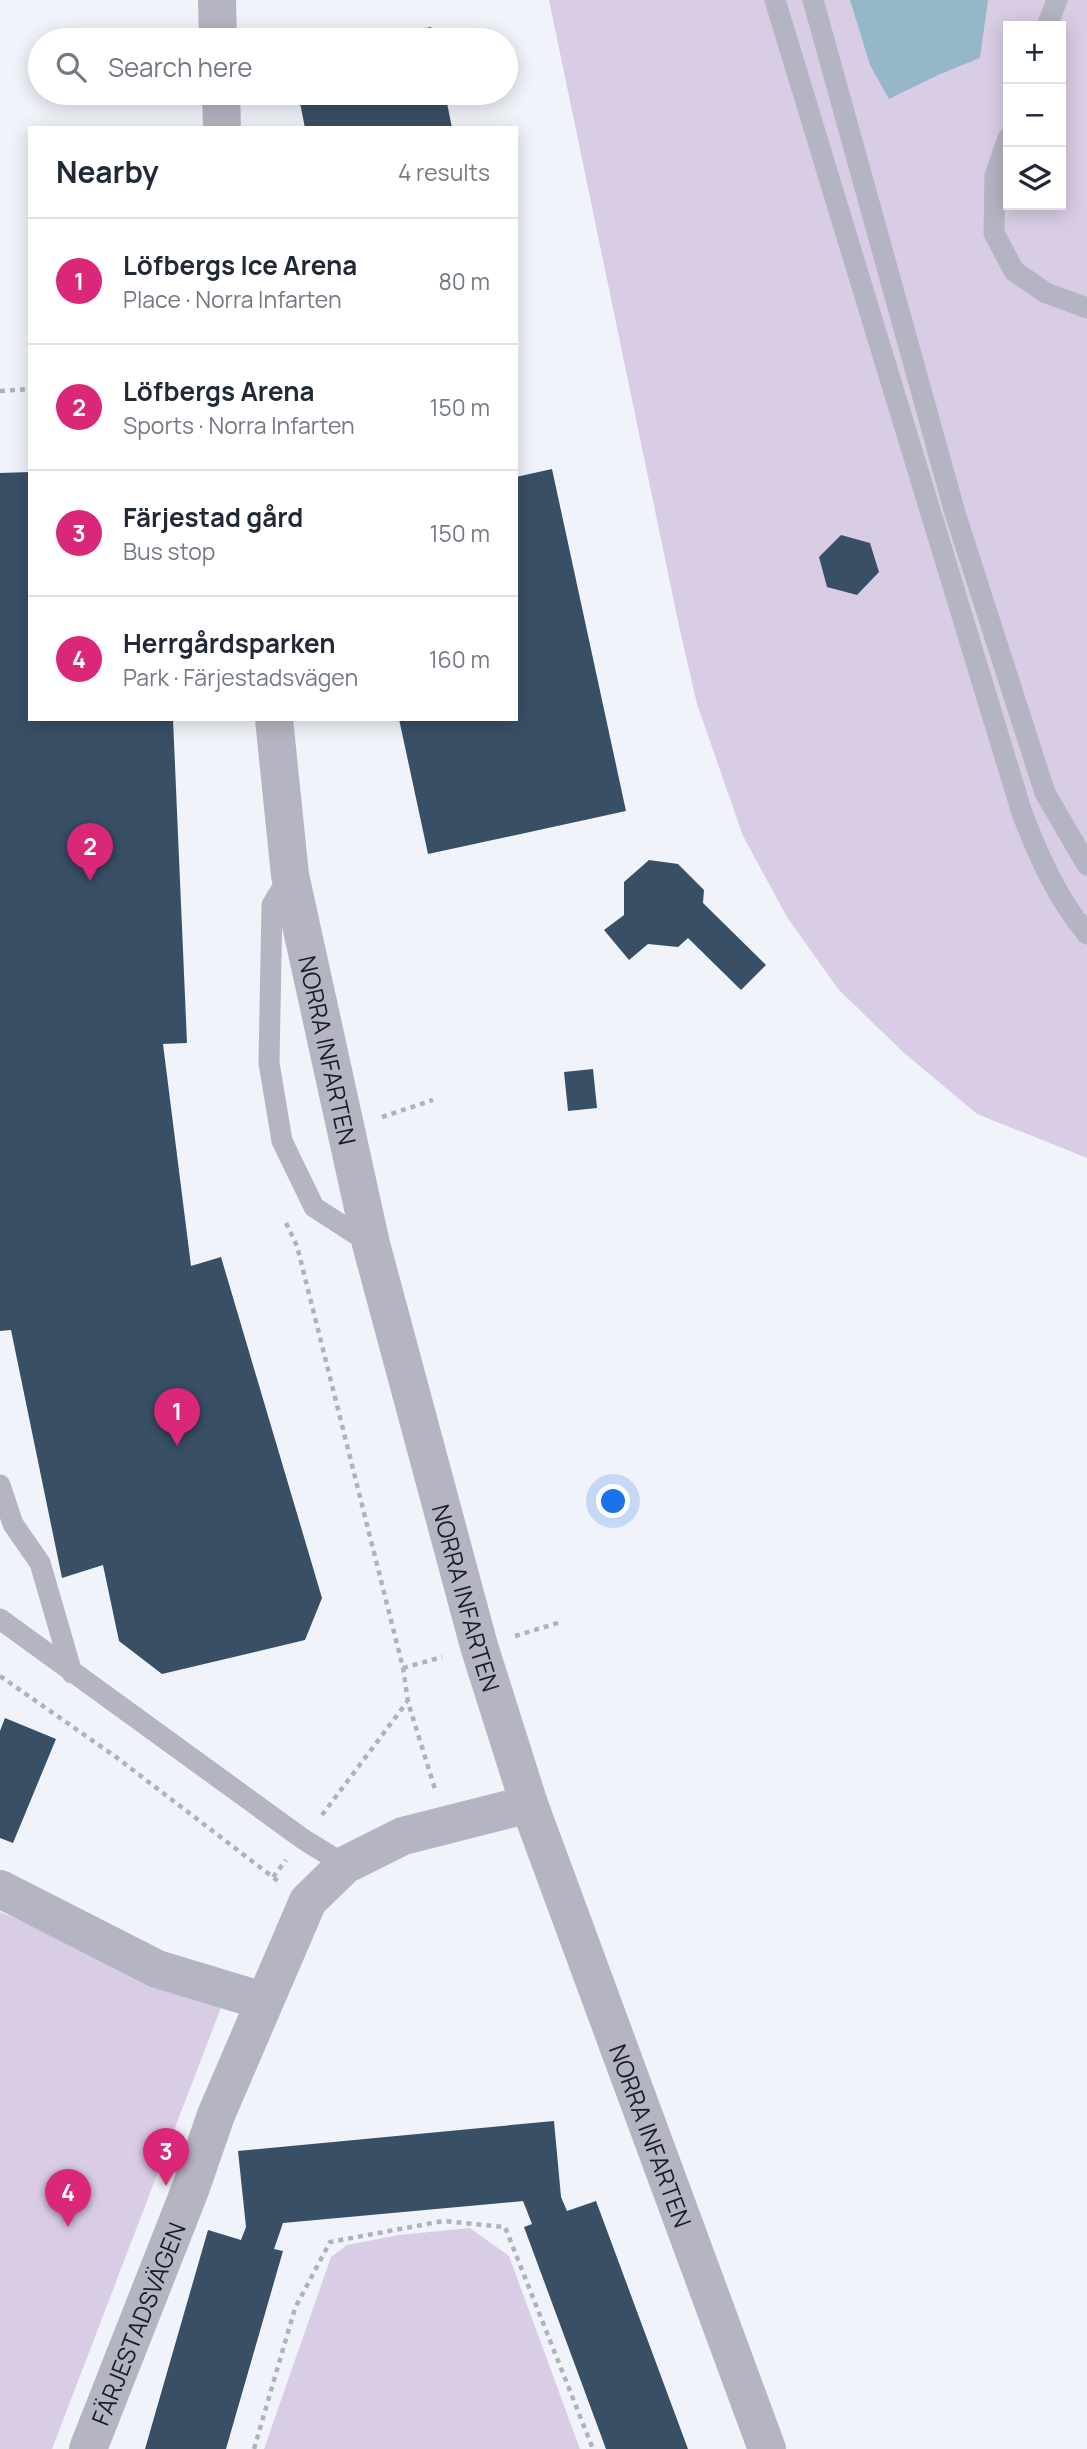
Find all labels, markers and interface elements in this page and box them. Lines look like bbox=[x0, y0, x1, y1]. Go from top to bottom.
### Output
map controls bbox=[1003, 21, 1066, 210]
button: + bbox=[1003, 21, 1066, 84]
search box bbox=[28, 28, 518, 105]
icon: search bbox=[52, 48, 90, 86]
text: Search here bbox=[108, 49, 253, 85]
button: − bbox=[1003, 84, 1066, 147]
button: layers bbox=[1003, 147, 1066, 210]
text: Nearby bbox=[56, 151, 159, 192]
text: 4 results bbox=[398, 156, 490, 188]
text: Löfbergs Ice Arena bbox=[123, 247, 357, 283]
text: 1 bbox=[74, 265, 84, 297]
text: 80 m bbox=[439, 265, 490, 297]
text: Place · Norra Infarten bbox=[123, 283, 342, 315]
text: Löfbergs Arena bbox=[123, 373, 314, 409]
text: 2 bbox=[72, 391, 86, 423]
text: 150 m bbox=[430, 391, 490, 423]
text: Sports · Norra Infarten bbox=[123, 409, 355, 441]
text: Färjestad gård bbox=[123, 499, 303, 535]
text: 3 bbox=[72, 517, 86, 549]
text: 150 m bbox=[430, 517, 490, 549]
text: Bus stop bbox=[123, 535, 215, 567]
text: Herrgårdsparken bbox=[123, 625, 336, 661]
text: 4 bbox=[72, 643, 86, 675]
text: 160 m bbox=[429, 643, 490, 675]
text: Park · Färjestadsvägen bbox=[123, 661, 358, 693]
pin: 2 bbox=[67, 823, 113, 881]
street label: NORRA INFARTEN bbox=[292, 952, 365, 1148]
pin: 1 bbox=[154, 1388, 200, 1446]
your location bbox=[596, 1484, 630, 1518]
street label: NORRA INFARTEN bbox=[425, 1500, 509, 1695]
street label: NORRA INFARTEN bbox=[602, 2039, 700, 2232]
pin: 3 bbox=[143, 2128, 189, 2186]
pin: 4 bbox=[45, 2169, 91, 2227]
street label: FÄRJESTADSVÄGEN bbox=[83, 2217, 192, 2430]

